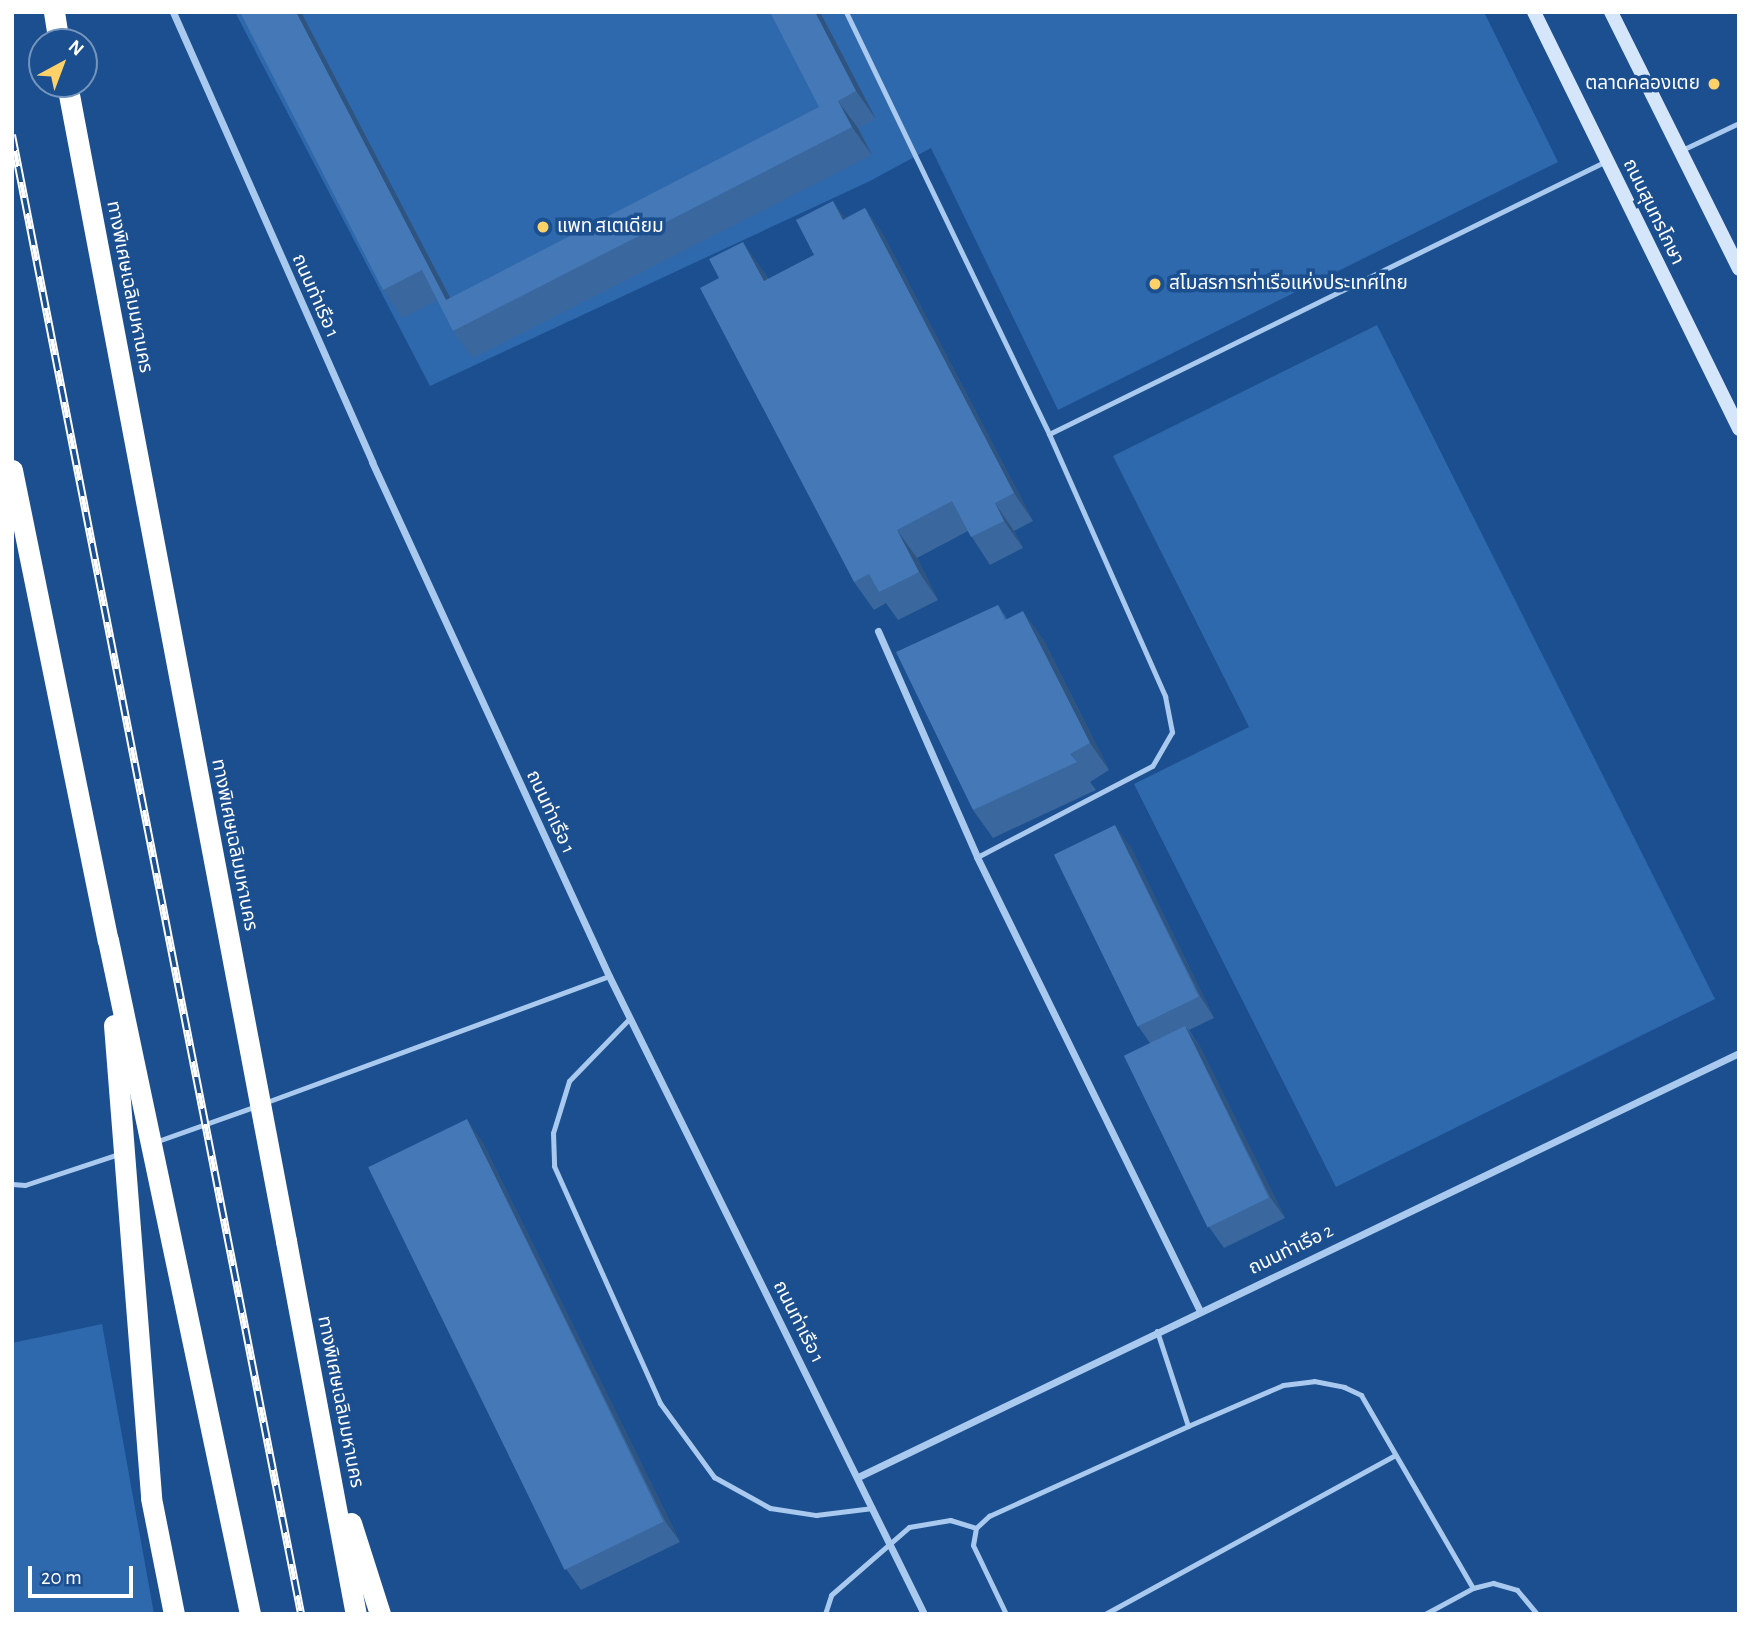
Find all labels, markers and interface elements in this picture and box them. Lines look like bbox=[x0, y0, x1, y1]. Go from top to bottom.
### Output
north arrow bbox=[28, 28, 98, 98]
text: N bbox=[65, 37, 87, 60]
place label: ตลาดคลองเตย bbox=[1585, 73, 1700, 95]
marker: ตลาดคลองเตย bbox=[1706, 76, 1722, 92]
street label: ถนนสุนทรโกษา bbox=[1618, 155, 1688, 269]
street label: ทางพิเศษเฉลิมมหานคร bbox=[101, 199, 157, 375]
place label: แพท สเตเดียม bbox=[557, 216, 664, 238]
marker: แพท สเตเดียม bbox=[535, 219, 551, 235]
street label: ถนนท่าเรือ 1 bbox=[286, 251, 344, 341]
place label: สโมสรการท่าเรือแห่งประเทศไทย bbox=[1169, 273, 1408, 295]
marker: สโมสรการท่าเรือแห่งประเทศไทย bbox=[1147, 276, 1163, 292]
street label: ทางพิเศษเฉลิมมหานคร bbox=[206, 757, 262, 933]
street label: ถนนท่าเรือ 1 bbox=[521, 767, 579, 857]
street label: ถนนท่าเรือ 2 bbox=[1245, 1220, 1337, 1280]
street label: ถนนท่าเรือ 1 bbox=[768, 1277, 828, 1367]
street label: ทางพิเศษเฉลิมมหานคร bbox=[312, 1314, 368, 1490]
scale bar bbox=[32, 1552, 136, 1596]
text: 20 m bbox=[41, 1567, 82, 1588]

